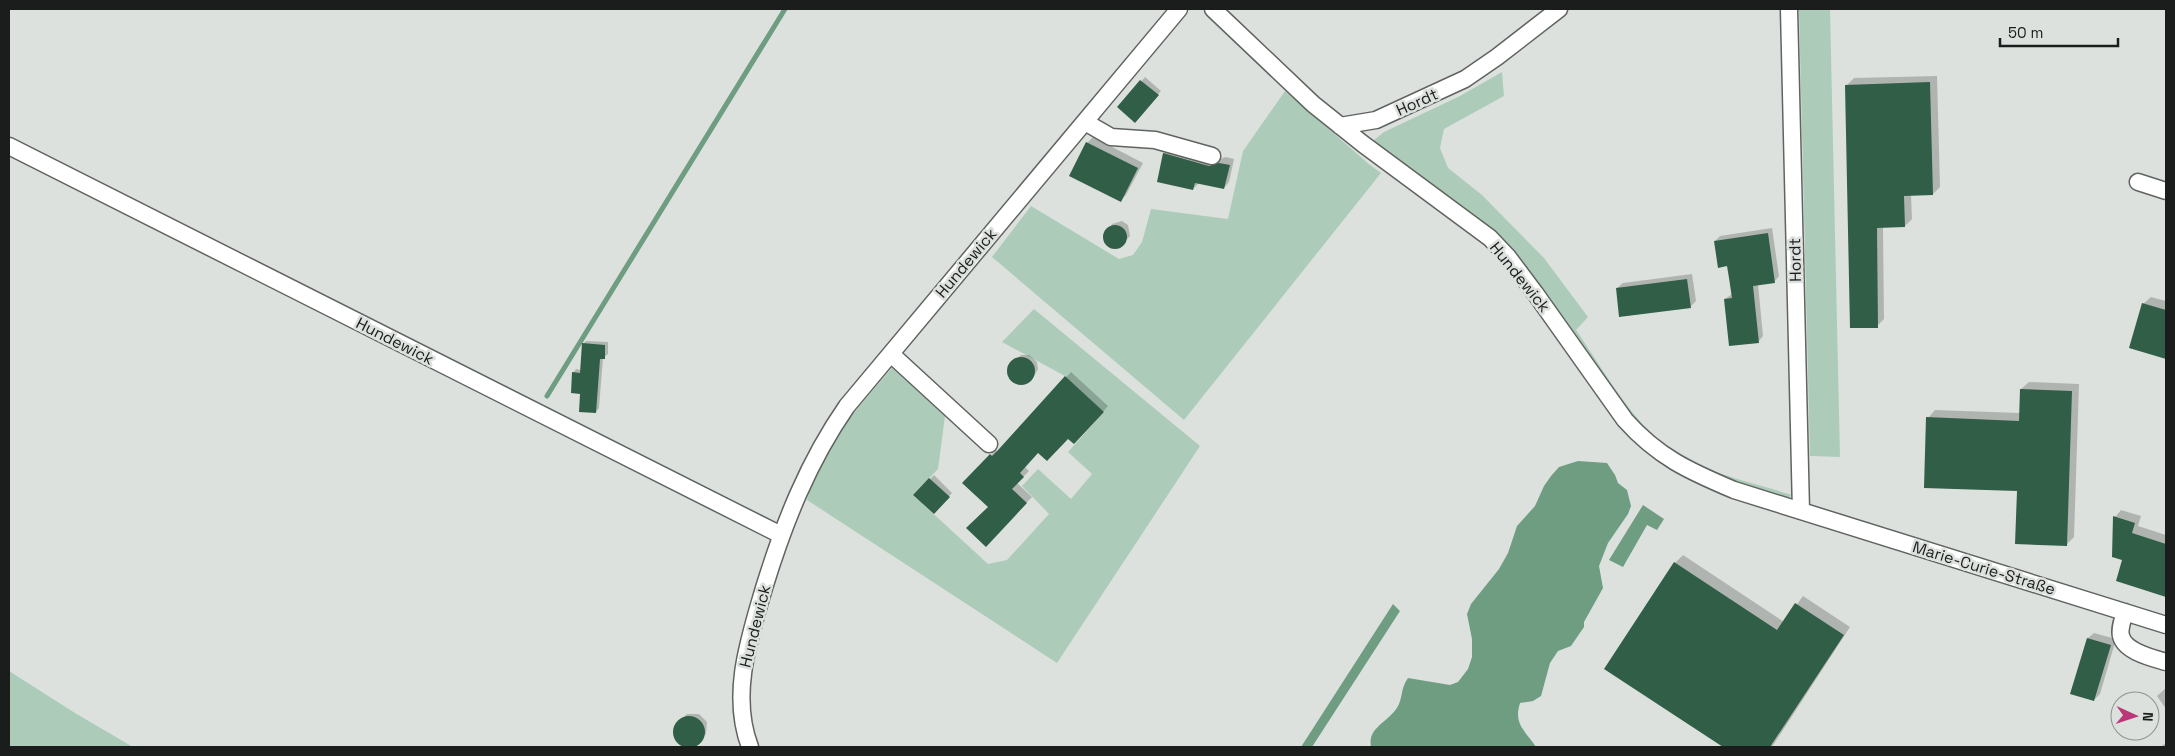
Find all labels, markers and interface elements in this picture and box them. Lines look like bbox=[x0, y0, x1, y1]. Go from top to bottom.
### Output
scale bar bbox=[2000, 15, 2118, 47]
text: 50 m bbox=[2008, 23, 2043, 42]
street label: Hordt bbox=[1393, 84, 1441, 120]
street label: Hundewick bbox=[931, 224, 1001, 302]
street label: Hundewick bbox=[1485, 238, 1555, 317]
street label: Hordt bbox=[1784, 238, 1806, 282]
street label: Hundewick bbox=[353, 312, 438, 370]
street label: Marie-Curie-Straße bbox=[1910, 536, 2058, 600]
street label: Hundewick bbox=[735, 582, 776, 670]
north arrow bbox=[2110, 691, 2160, 741]
text: N bbox=[2139, 712, 2157, 722]

